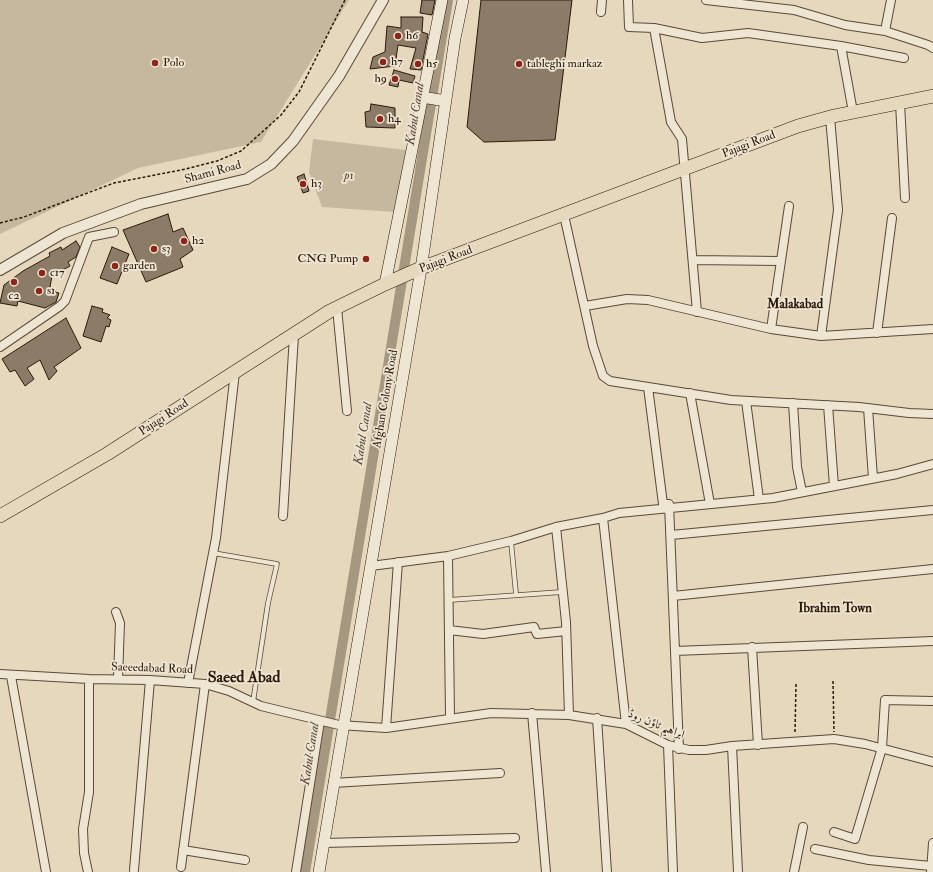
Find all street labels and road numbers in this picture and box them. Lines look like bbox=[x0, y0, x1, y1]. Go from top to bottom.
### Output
street label: Pajagi Road bbox=[720, 128, 778, 162]
street label: Shami Road bbox=[183, 159, 243, 187]
street label: Pajagi Road bbox=[417, 243, 475, 277]
street label: Afghan Colony Road bbox=[370, 349, 402, 449]
street label: Pajagi Road bbox=[137, 397, 191, 439]
street label: Saeeedabad Road bbox=[111, 660, 193, 678]
street label: ابراہیم ٹاؤن روڈ bbox=[626, 707, 686, 743]

